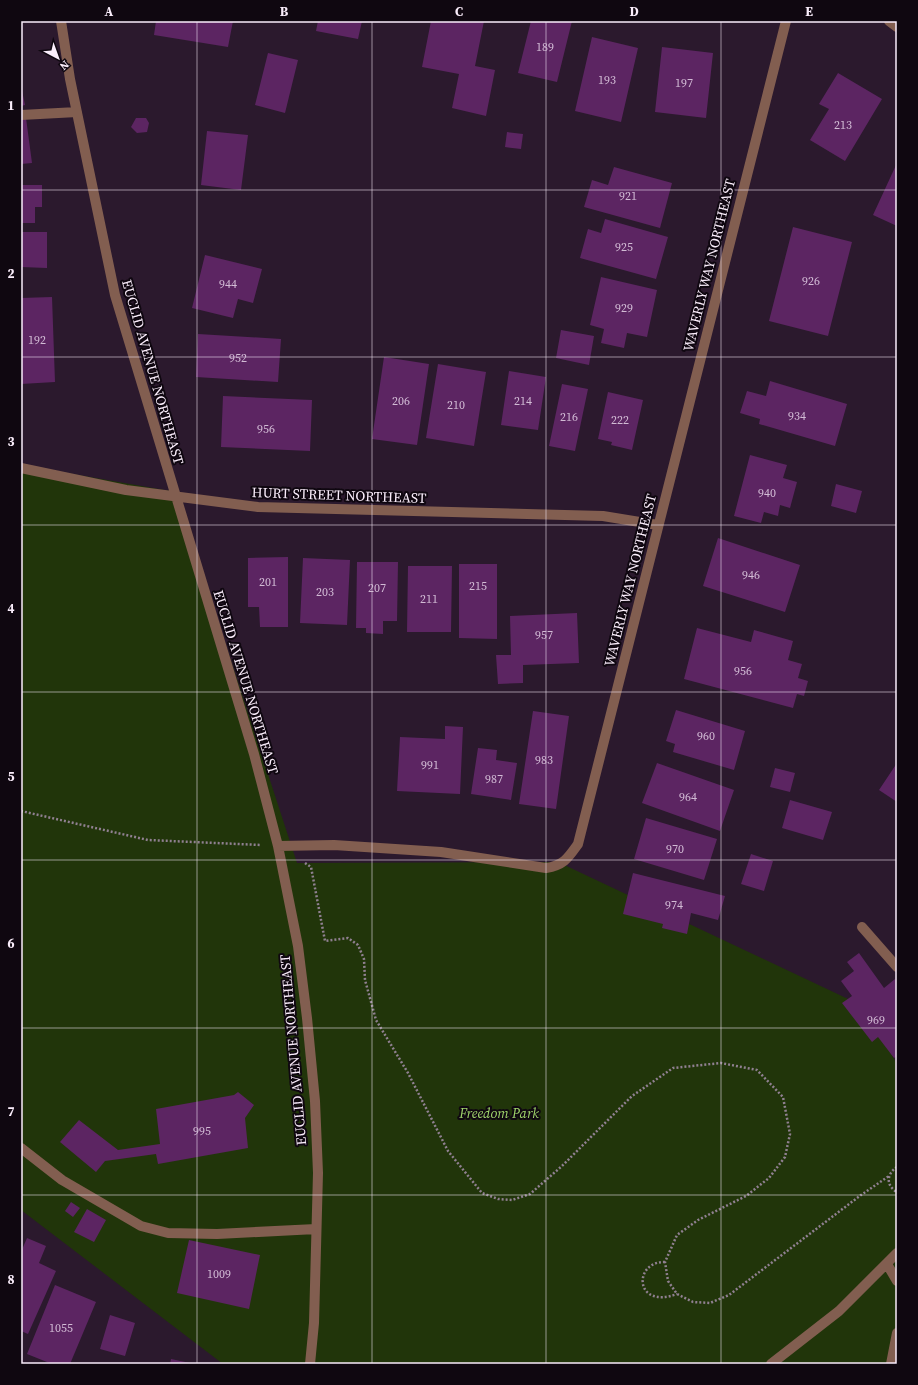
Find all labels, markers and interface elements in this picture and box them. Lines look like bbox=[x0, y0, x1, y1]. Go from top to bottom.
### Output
text: A bbox=[105, 3, 114, 20]
text: B bbox=[280, 3, 289, 20]
text: C bbox=[455, 3, 463, 20]
text: D bbox=[629, 3, 639, 20]
text: E bbox=[805, 3, 813, 20]
north arrow bbox=[38, 38, 78, 78]
house number: 189 bbox=[536, 39, 554, 55]
text: N bbox=[56, 57, 72, 73]
house number: 193 bbox=[598, 72, 616, 88]
house number: 197 bbox=[675, 75, 693, 91]
text: 1 bbox=[7, 97, 15, 114]
house number: 213 bbox=[834, 117, 852, 133]
street label: WAVERLY WAY NORTHEAST bbox=[678, 176, 740, 353]
house number: 921 bbox=[619, 188, 637, 204]
house number: 925 bbox=[615, 239, 633, 255]
text: 2 bbox=[7, 265, 15, 282]
house number: 926 bbox=[802, 273, 820, 289]
house number: 944 bbox=[219, 276, 237, 292]
street label: EUCLID AVENUE NORTHEAST bbox=[117, 277, 189, 467]
house number: 929 bbox=[615, 300, 633, 316]
house number: 192 bbox=[28, 332, 46, 348]
house number: 952 bbox=[229, 350, 247, 366]
house number: 206 bbox=[392, 393, 410, 409]
house number: 214 bbox=[514, 393, 532, 409]
house number: 210 bbox=[447, 397, 465, 413]
house number: 934 bbox=[788, 408, 806, 424]
house number: 216 bbox=[560, 409, 578, 425]
house number: 222 bbox=[611, 412, 629, 428]
house number: 956 bbox=[257, 421, 275, 437]
text: 3 bbox=[7, 433, 15, 450]
street label: HURT STREET NORTHEAST bbox=[251, 482, 427, 508]
house number: 940 bbox=[758, 485, 776, 501]
street label: WAVERLY WAY NORTHEAST bbox=[599, 491, 661, 668]
house number: 946 bbox=[742, 567, 760, 583]
house number: 201 bbox=[259, 574, 277, 590]
house number: 215 bbox=[469, 578, 487, 594]
house number: 207 bbox=[368, 580, 386, 596]
house number: 203 bbox=[316, 584, 334, 600]
street label: EUCLID AVENUE NORTHEAST bbox=[208, 587, 284, 777]
house number: 211 bbox=[420, 591, 438, 607]
text: 4 bbox=[7, 600, 15, 617]
house number: 957 bbox=[535, 627, 553, 643]
house number: 956 bbox=[734, 663, 752, 679]
house number: 960 bbox=[697, 728, 715, 744]
house number: 983 bbox=[535, 752, 553, 768]
house number: 991 bbox=[421, 757, 439, 773]
text: 5 bbox=[7, 768, 15, 785]
house number: 987 bbox=[485, 771, 503, 787]
house number: 964 bbox=[679, 789, 697, 805]
house number: 970 bbox=[666, 841, 684, 857]
house number: 974 bbox=[665, 897, 683, 913]
text: 6 bbox=[7, 935, 15, 952]
street label: EUCLID AVENUE NORTHEAST bbox=[275, 953, 311, 1146]
house number: 969 bbox=[867, 1012, 885, 1028]
text: 7 bbox=[7, 1103, 15, 1120]
park label: Freedom Park bbox=[458, 1103, 539, 1123]
house number: 995 bbox=[193, 1123, 211, 1139]
house number: 1009 bbox=[207, 1266, 231, 1282]
text: 8 bbox=[7, 1271, 15, 1288]
house number: 1055 bbox=[49, 1320, 73, 1336]

